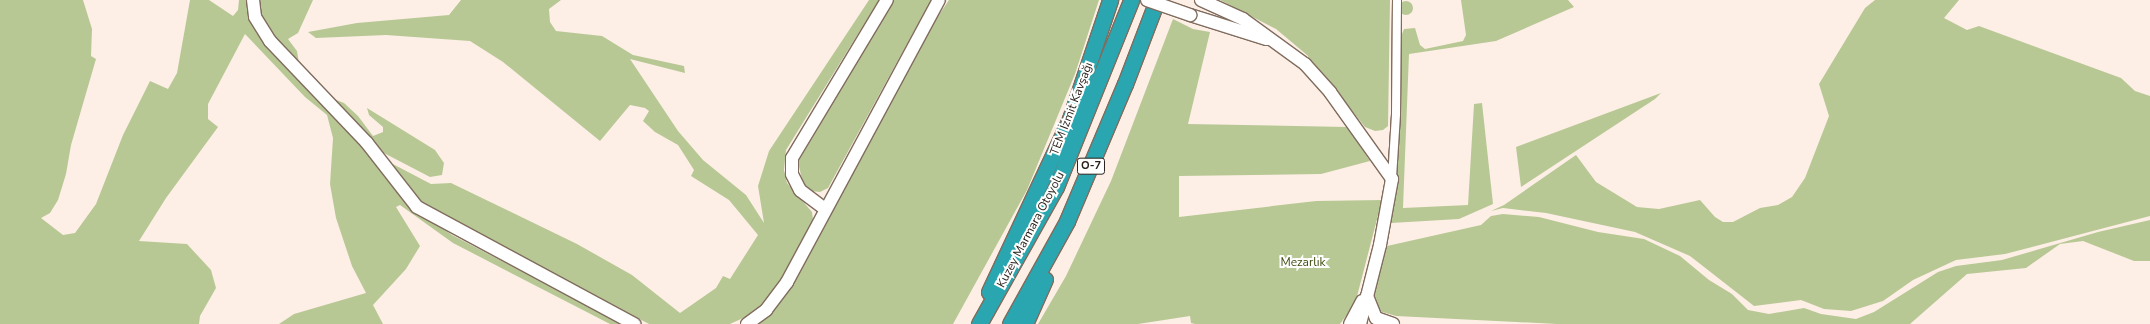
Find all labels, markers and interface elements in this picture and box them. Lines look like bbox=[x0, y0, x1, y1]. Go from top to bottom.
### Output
street label: TEM İzmit Kavşağı bbox=[1048, 61, 1096, 157]
road number: O-7 bbox=[1076, 157, 1106, 175]
street label: Kuzey Marmara Otoyolu bbox=[994, 170, 1068, 290]
park label: Mezarlık bbox=[1280, 256, 1326, 270]

